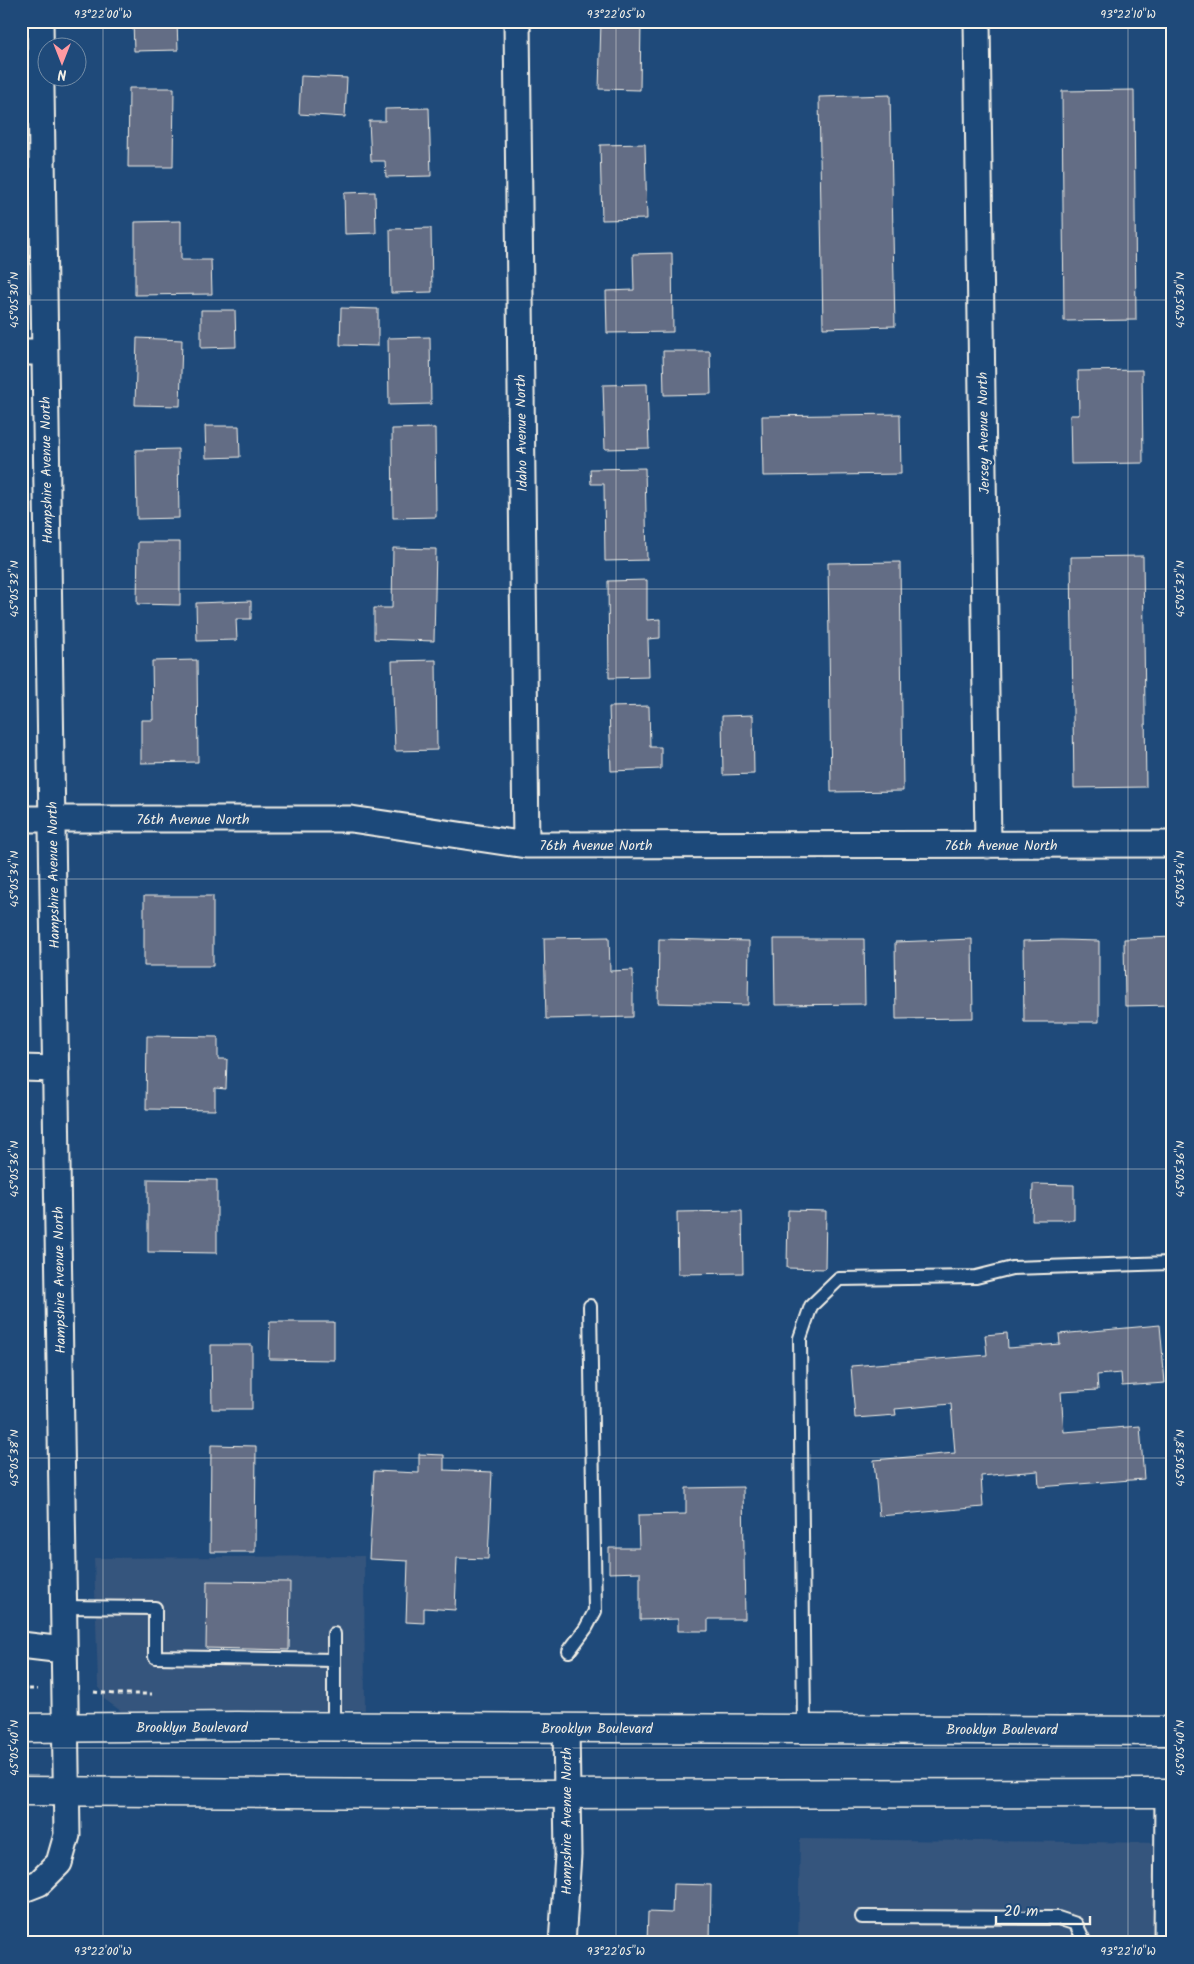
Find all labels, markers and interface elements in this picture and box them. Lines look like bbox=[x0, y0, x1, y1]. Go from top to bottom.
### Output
text: 93°22'00"W bbox=[74, 5, 132, 24]
text: 93°22'05"W bbox=[587, 5, 645, 24]
text: 93°22'10"W bbox=[1100, 5, 1156, 24]
north arrow bbox=[38, 38, 88, 88]
text: N bbox=[57, 63, 66, 85]
text: 45°05'30"N bbox=[5, 272, 24, 328]
text: 45°05'30"N bbox=[1171, 272, 1190, 328]
street label: Jersey Avenue North bbox=[972, 372, 996, 494]
street label: Idaho Avenue North bbox=[510, 374, 534, 492]
street label: Hampshire Avenue North bbox=[35, 396, 59, 544]
text: 45°05'32"N bbox=[5, 560, 24, 618]
text: 45°05'32"N bbox=[1171, 560, 1190, 618]
street label: Hampshire Avenue North bbox=[42, 801, 66, 949]
street label: 76th Avenue North bbox=[137, 809, 249, 831]
street label: 76th Avenue North bbox=[540, 835, 652, 857]
street label: 76th Avenue North bbox=[945, 835, 1057, 857]
text: 45°05'34"N bbox=[5, 851, 24, 907]
text: 45°05'34"N bbox=[1171, 851, 1190, 907]
text: 45°05'36"N bbox=[5, 1141, 24, 1197]
text: 45°05'36"N bbox=[1171, 1141, 1190, 1197]
street label: Hampshire Avenue North bbox=[48, 1206, 72, 1354]
text: 45°05'38"N bbox=[5, 1429, 24, 1487]
text: 45°05'38"N bbox=[1171, 1429, 1190, 1487]
street label: Brooklyn Boulevard bbox=[136, 1717, 249, 1739]
street label: Brooklyn Boulevard bbox=[541, 1718, 654, 1740]
street label: Brooklyn Boulevard bbox=[946, 1719, 1059, 1741]
text: 45°05'40"N bbox=[5, 1720, 24, 1776]
text: 45°05'40"N bbox=[1171, 1720, 1190, 1776]
street label: Hampshire Avenue North bbox=[556, 1747, 578, 1895]
scale bar bbox=[996, 1894, 1090, 1926]
text: 20 m bbox=[1004, 1900, 1038, 1924]
text: 93°22'00"W bbox=[74, 1942, 132, 1961]
text: 93°22'05"W bbox=[587, 1942, 645, 1961]
text: 93°22'10"W bbox=[1100, 1942, 1156, 1961]

